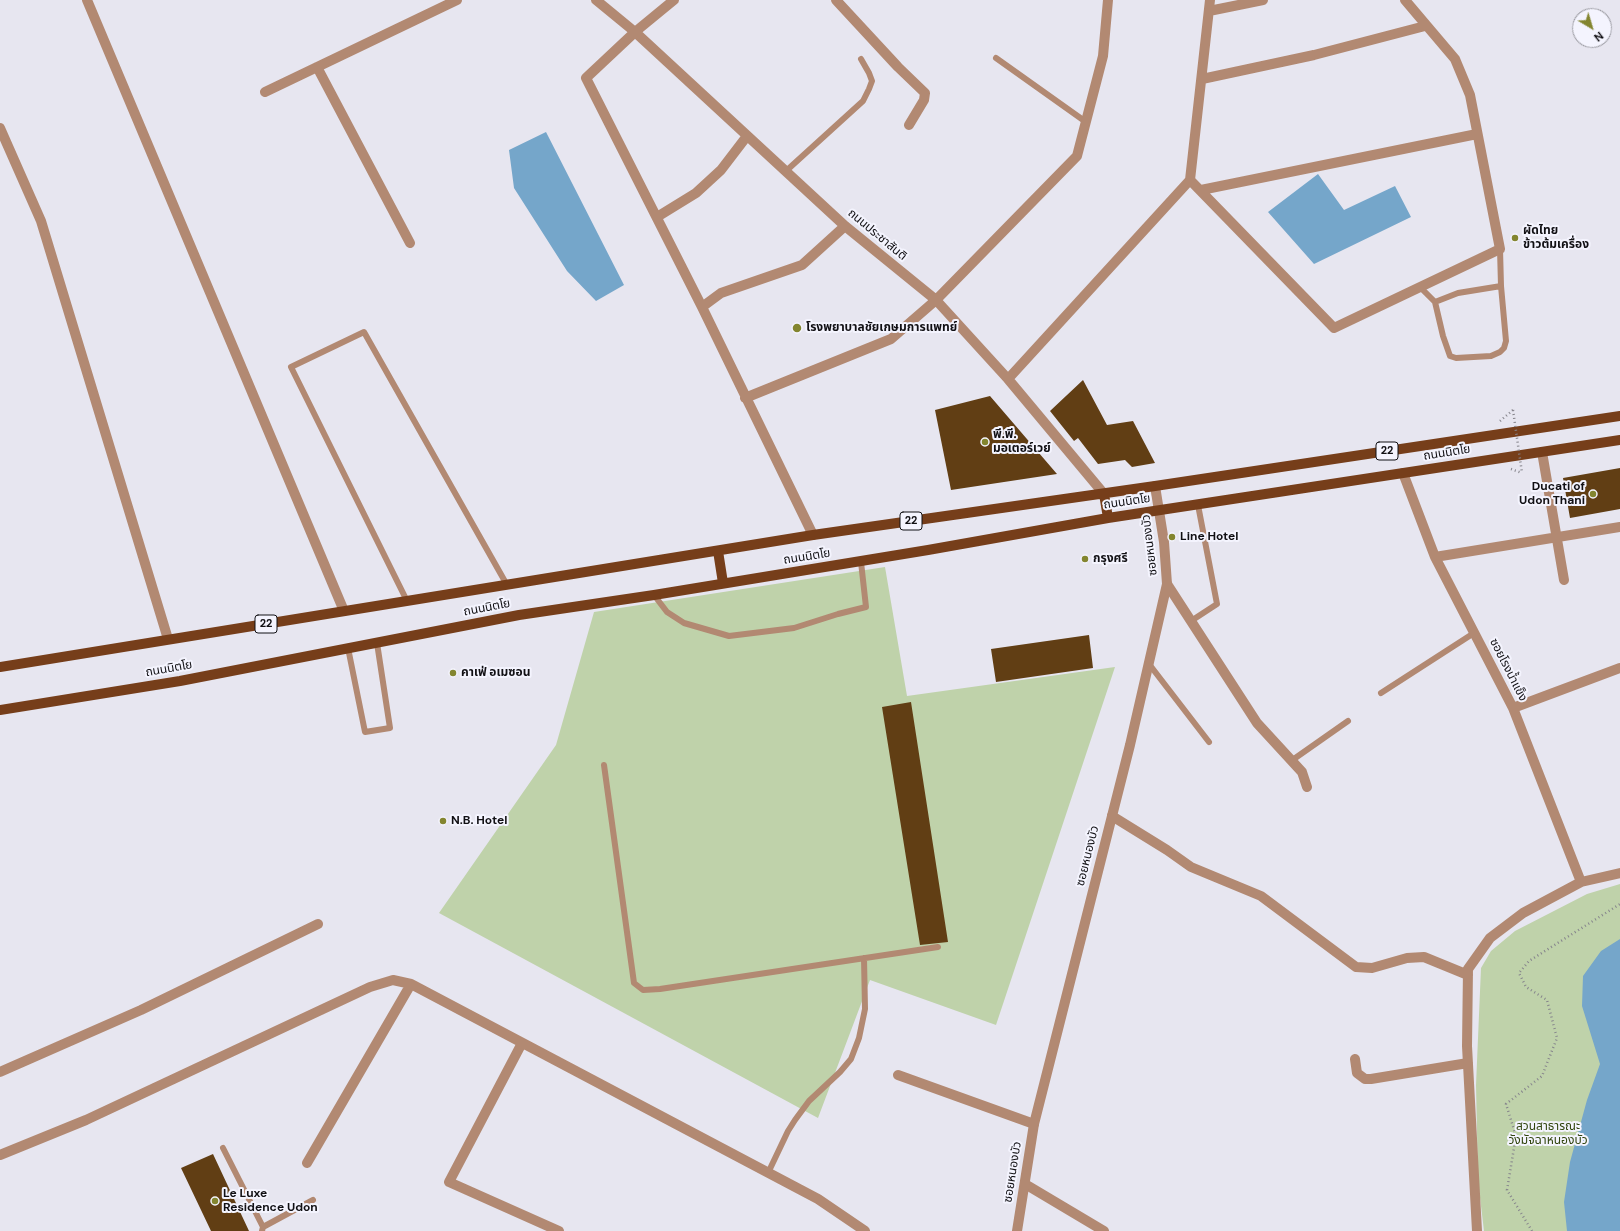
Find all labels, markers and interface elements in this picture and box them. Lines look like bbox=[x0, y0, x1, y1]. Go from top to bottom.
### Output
north arrow bbox=[1572, 8, 1612, 48]
text: N bbox=[1591, 29, 1606, 45]
street label: ถนนประชาสันติ bbox=[845, 206, 909, 264]
place label: ผัดไทย ข้าวต้มเครื่อง bbox=[1523, 224, 1589, 252]
marker: ผัดไทย ข้าวต้มเครื่อง bbox=[1510, 233, 1520, 243]
place label: โรงพยาบาลชัยเกษมการแพทย์ bbox=[806, 321, 957, 335]
marker: โรงพยาบาลชัยเกษมการแพทย์ bbox=[791, 322, 803, 334]
place label: พี.พี. มอเตอร์เวย์ bbox=[993, 428, 1051, 456]
marker: พี.พี. มอเตอร์เวย์ bbox=[980, 437, 990, 447]
road number: 22 bbox=[1376, 442, 1398, 460]
street label: ถนนนิตโย bbox=[1422, 442, 1472, 464]
place label: Ducati of Udon Thani bbox=[1519, 480, 1585, 508]
marker: Ducati of Udon Thani bbox=[1588, 489, 1598, 499]
street label: ถนนนิตโย bbox=[1103, 492, 1151, 512]
road number: 22 bbox=[900, 512, 922, 530]
street label: ซอยหนองบัว bbox=[1139, 514, 1161, 576]
place label: Line Hotel bbox=[1180, 530, 1239, 544]
marker: Line Hotel bbox=[1167, 532, 1177, 542]
street label: ถนนนิตโย bbox=[782, 546, 832, 568]
place label: กรุงศรี bbox=[1093, 552, 1128, 566]
marker: กรุงศรี bbox=[1080, 554, 1090, 564]
street label: ถนนนิตโย bbox=[462, 596, 512, 620]
road number: 22 bbox=[255, 615, 277, 633]
street label: ซอยโรงน้ำแข็ง bbox=[1486, 636, 1530, 704]
street label: ถนนนิตโย bbox=[144, 658, 194, 680]
place label: คาเฟ่ อเมซอน bbox=[461, 666, 530, 680]
marker: คาเฟ่ อเมซอน bbox=[448, 668, 458, 678]
place label: N.B. Hotel bbox=[451, 814, 507, 828]
marker: N.B. Hotel bbox=[438, 816, 448, 826]
street label: ซอยหนองบัว bbox=[1074, 824, 1102, 888]
park label: สวนสาธารณะ วังมัจฉาหนองบัว bbox=[1508, 1120, 1588, 1148]
street label: ซอยหนองบัว bbox=[1001, 1140, 1025, 1204]
place label: Le Luxe Residence Udon bbox=[223, 1187, 318, 1215]
marker: Le Luxe Residence Udon bbox=[210, 1196, 220, 1206]

